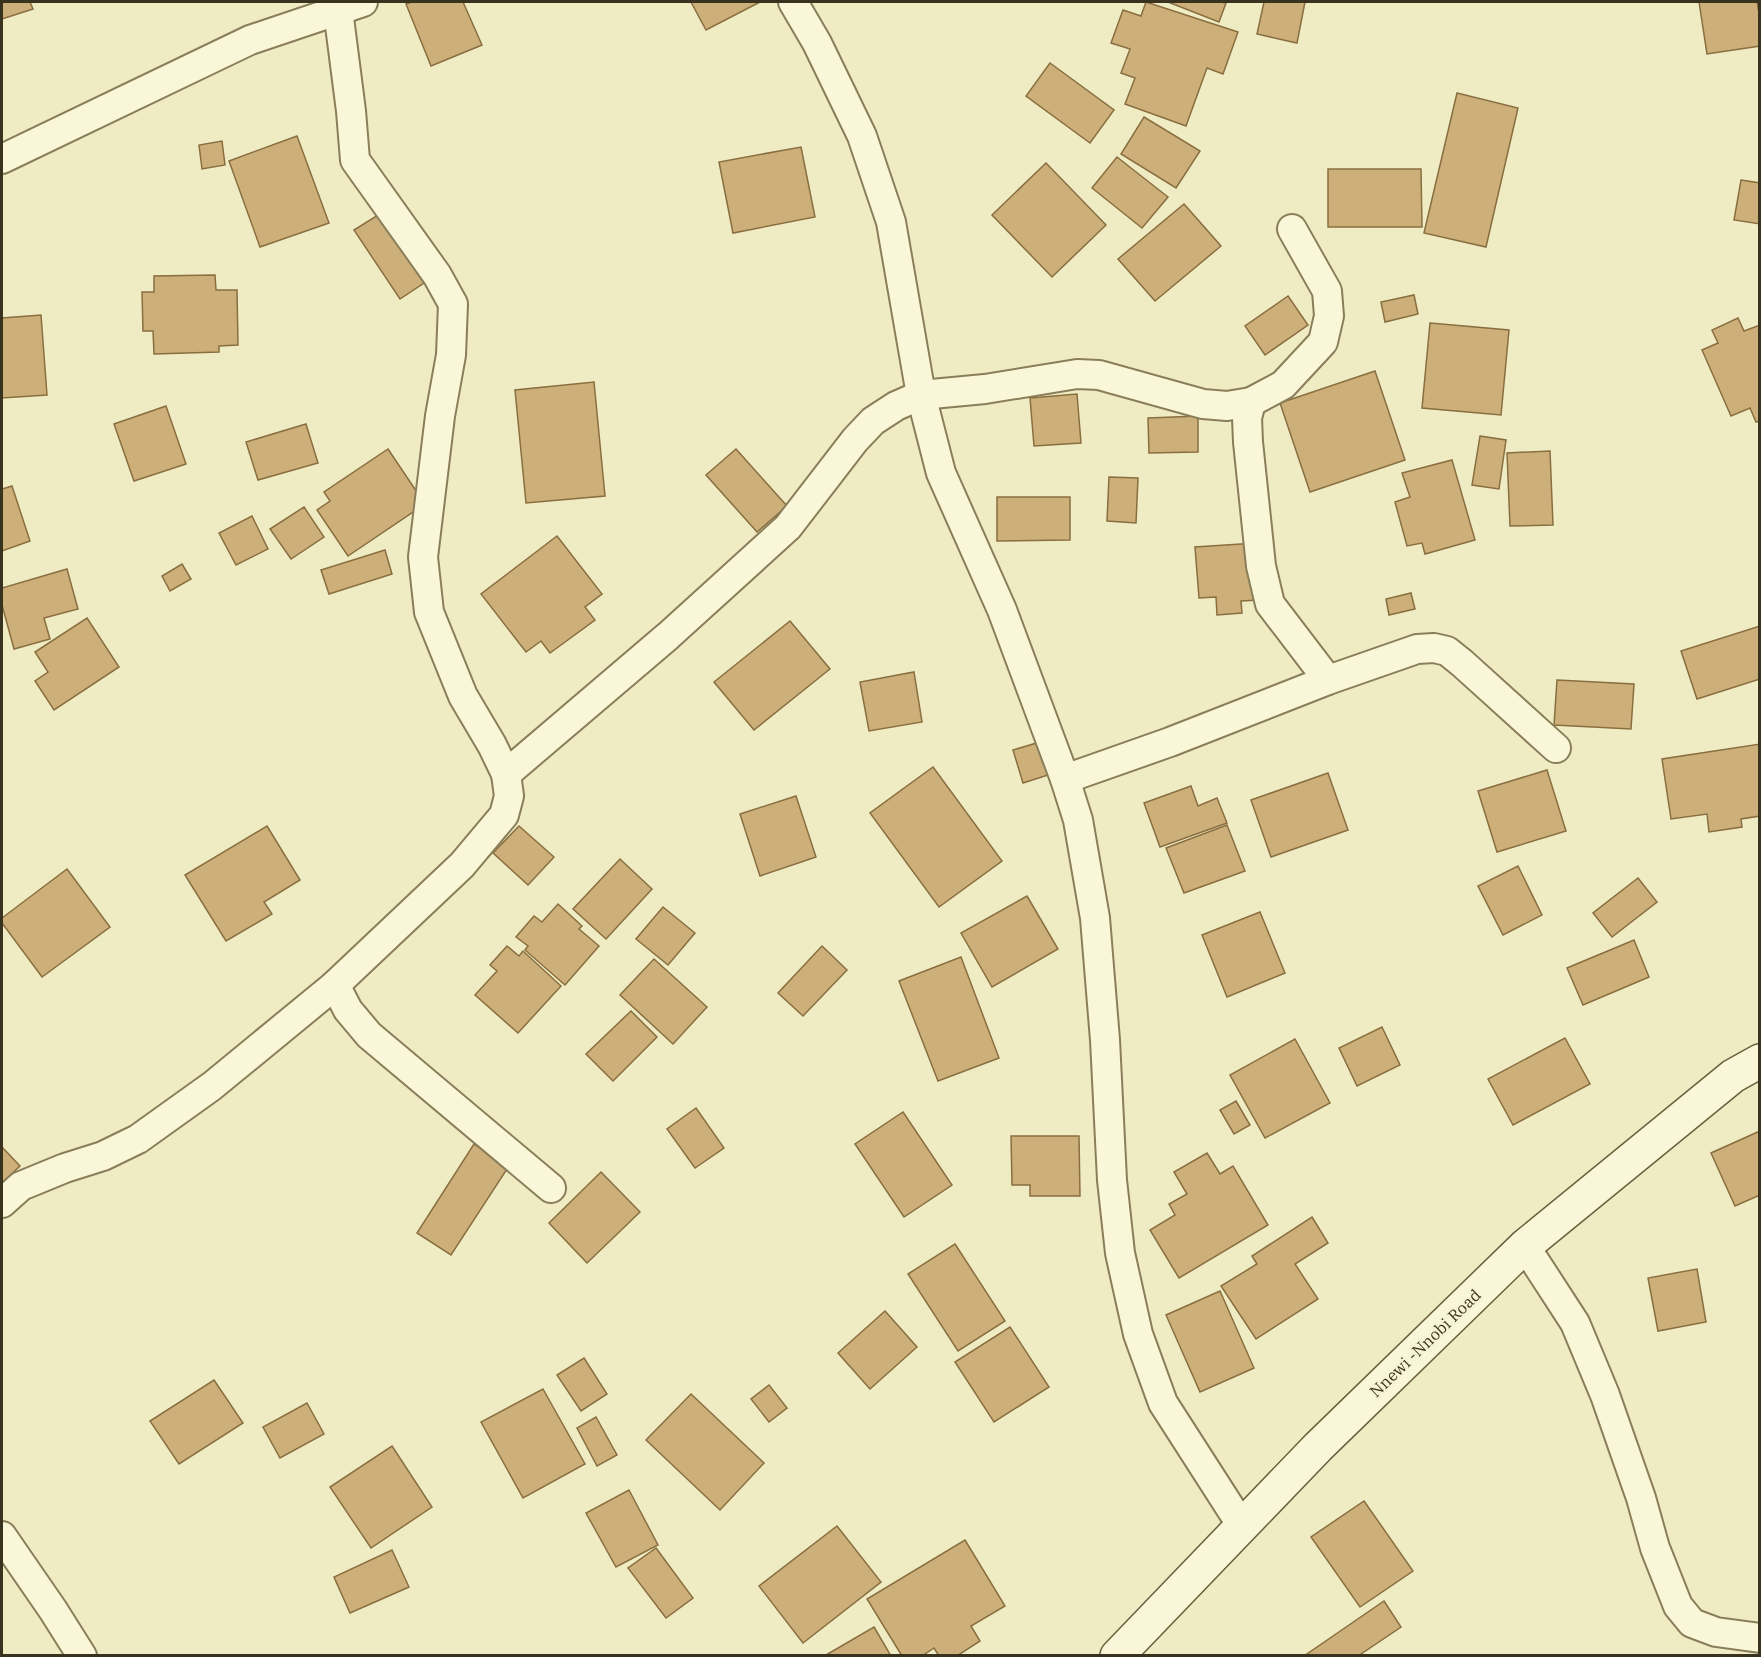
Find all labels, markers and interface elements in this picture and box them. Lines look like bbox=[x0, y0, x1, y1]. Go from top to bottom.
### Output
street label: Nnewi -Nnobi Road bbox=[1365, 1285, 1485, 1401]

